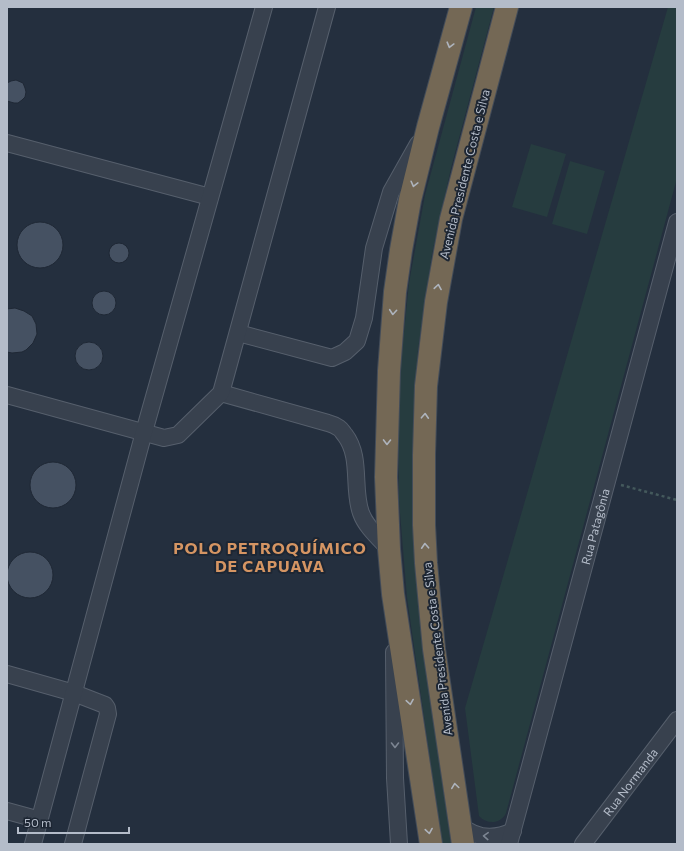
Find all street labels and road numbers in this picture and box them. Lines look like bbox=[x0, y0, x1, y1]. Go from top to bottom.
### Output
street label: Avenida Presidente Costa e Silva bbox=[436, 88, 492, 260]
street label: Rua Patagônia bbox=[578, 487, 612, 566]
street label: Avenida Presidente Costa e Silva bbox=[419, 562, 455, 736]
street label: Rua Normanda bbox=[600, 745, 660, 818]

